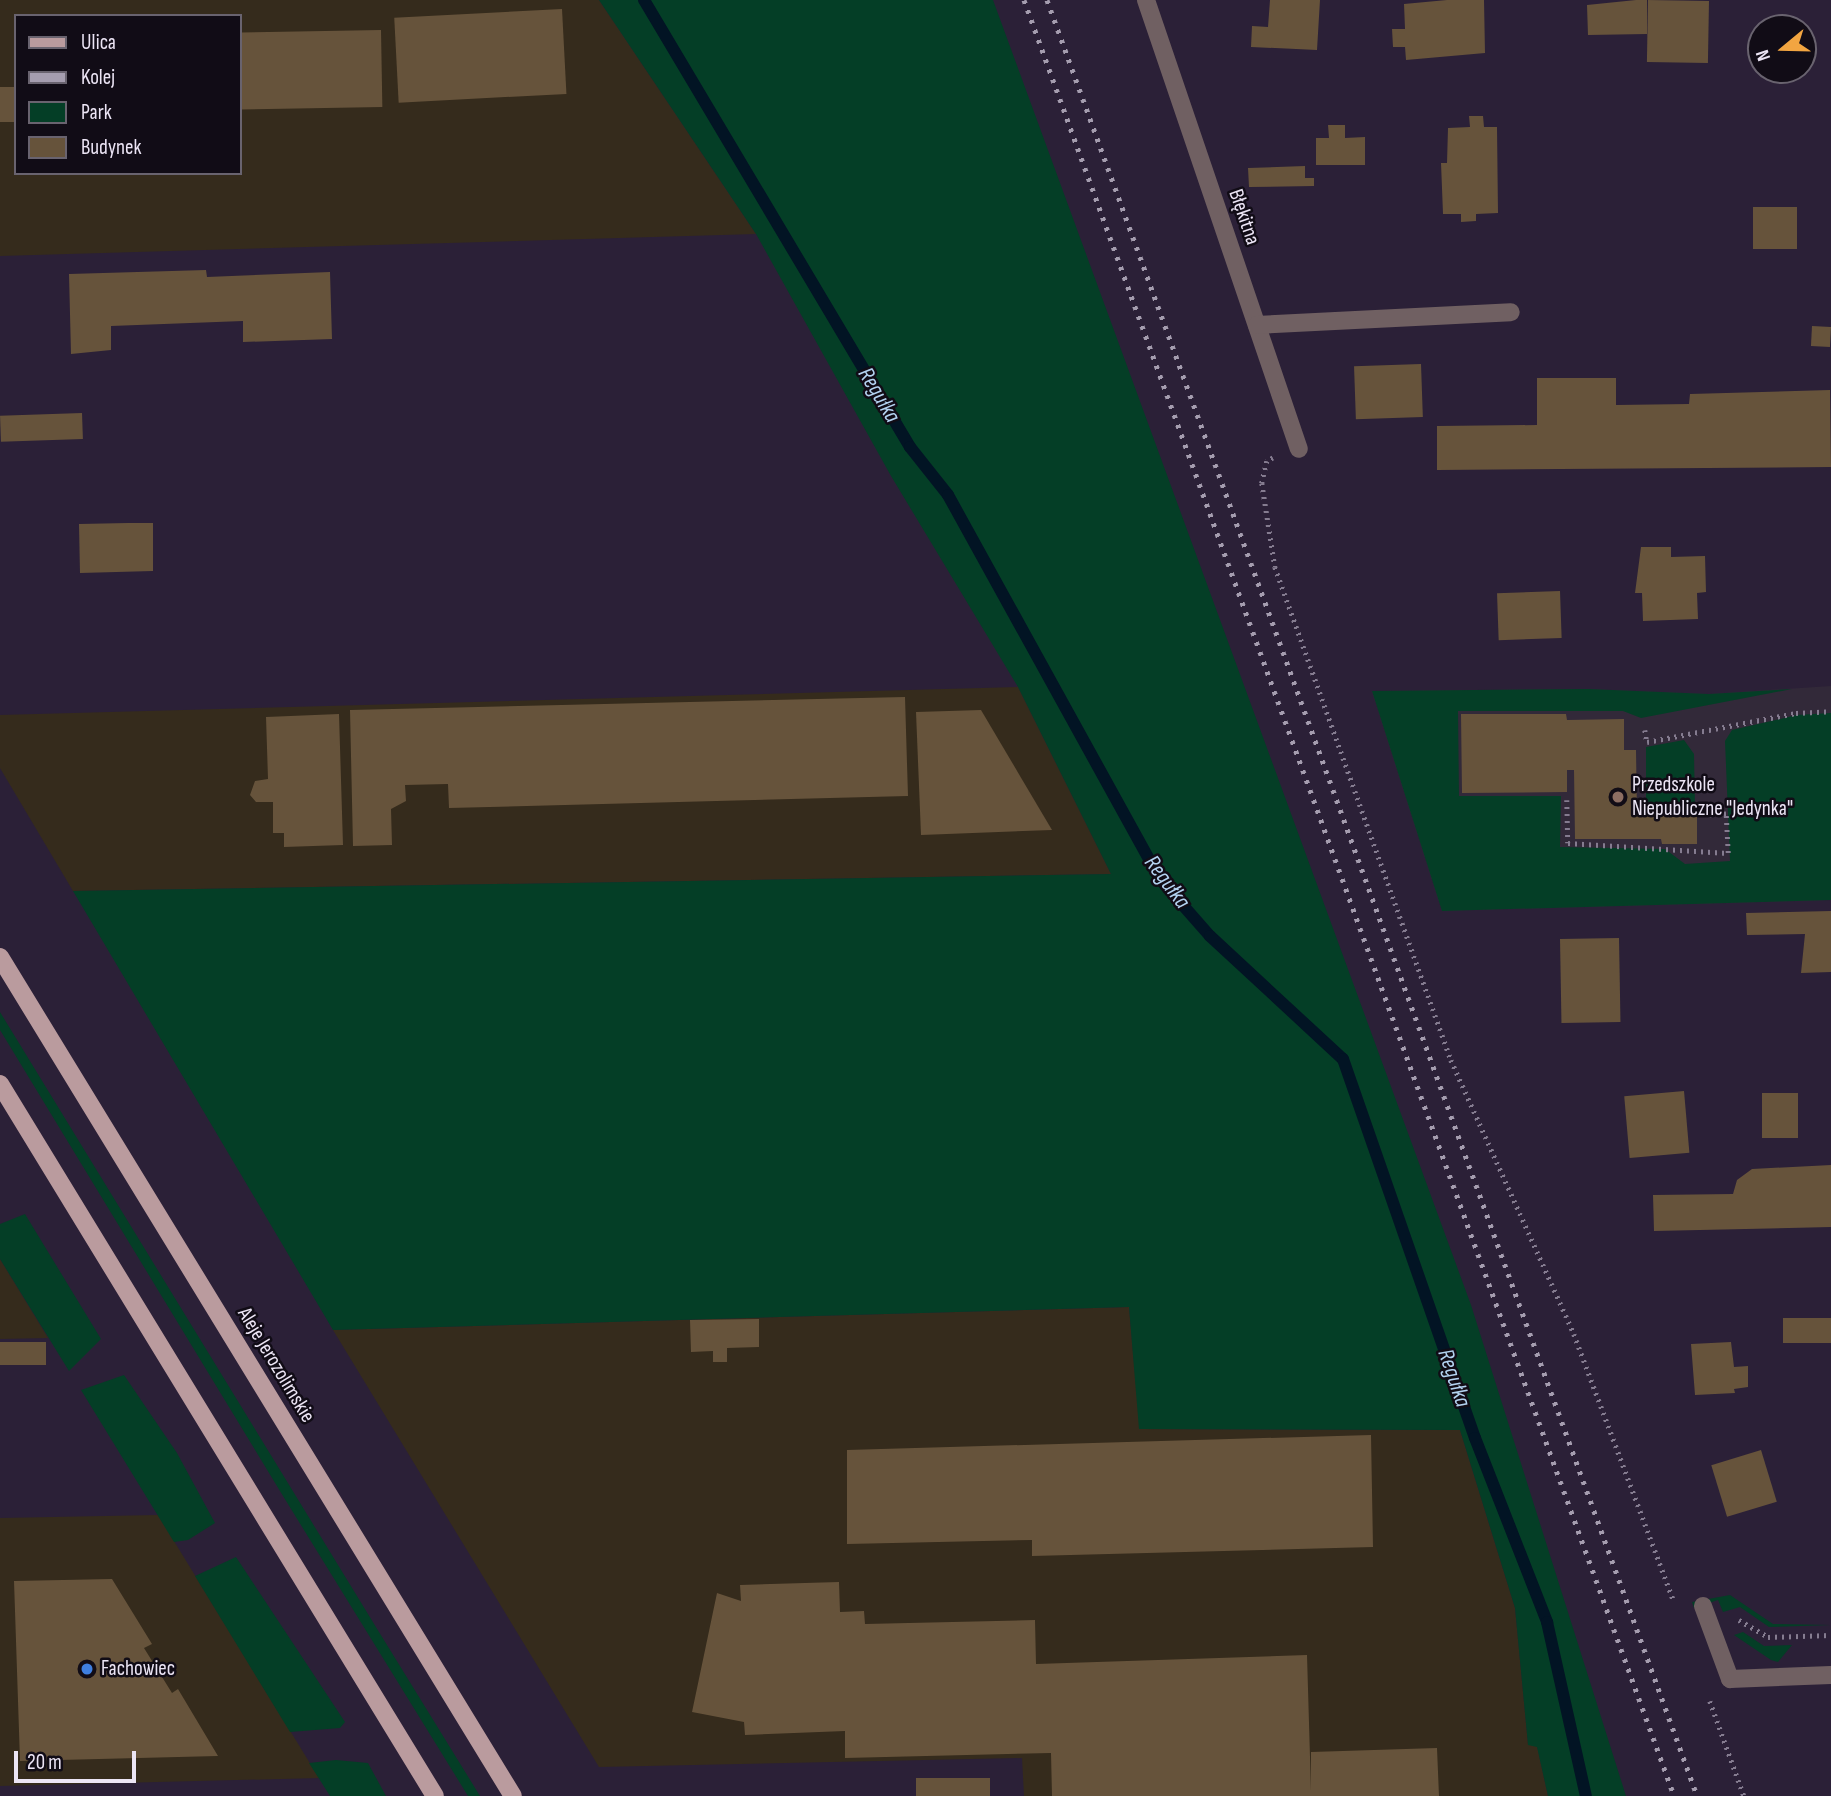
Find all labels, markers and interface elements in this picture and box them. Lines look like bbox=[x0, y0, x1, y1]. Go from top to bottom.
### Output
legend bbox=[14, 14, 242, 175]
north arrow bbox=[1747, 14, 1817, 84]
text: Ulica bbox=[81, 30, 116, 55]
text: N bbox=[1751, 47, 1776, 64]
text: Kolej bbox=[81, 65, 115, 90]
text: Park bbox=[81, 100, 112, 125]
text: Budynek bbox=[81, 135, 141, 160]
street label: Błękitna bbox=[1223, 186, 1265, 248]
water label: Regułka bbox=[852, 362, 906, 428]
place label: Przedszkole Niepubliczne "Jedynka" bbox=[1632, 772, 1793, 822]
marker: Przedszkole Niepubliczne "Jedynka" bbox=[1610, 789, 1626, 805]
water label: Regułka bbox=[1138, 850, 1196, 914]
street label: Aleje Jerozolimskie bbox=[232, 1303, 320, 1427]
water label: Regułka bbox=[1431, 1345, 1477, 1411]
place label: Fachowiec bbox=[101, 1656, 175, 1682]
marker: Fachowiec bbox=[79, 1661, 95, 1677]
scale bar bbox=[18, 1736, 140, 1780]
text: 20 m bbox=[27, 1750, 62, 1775]

